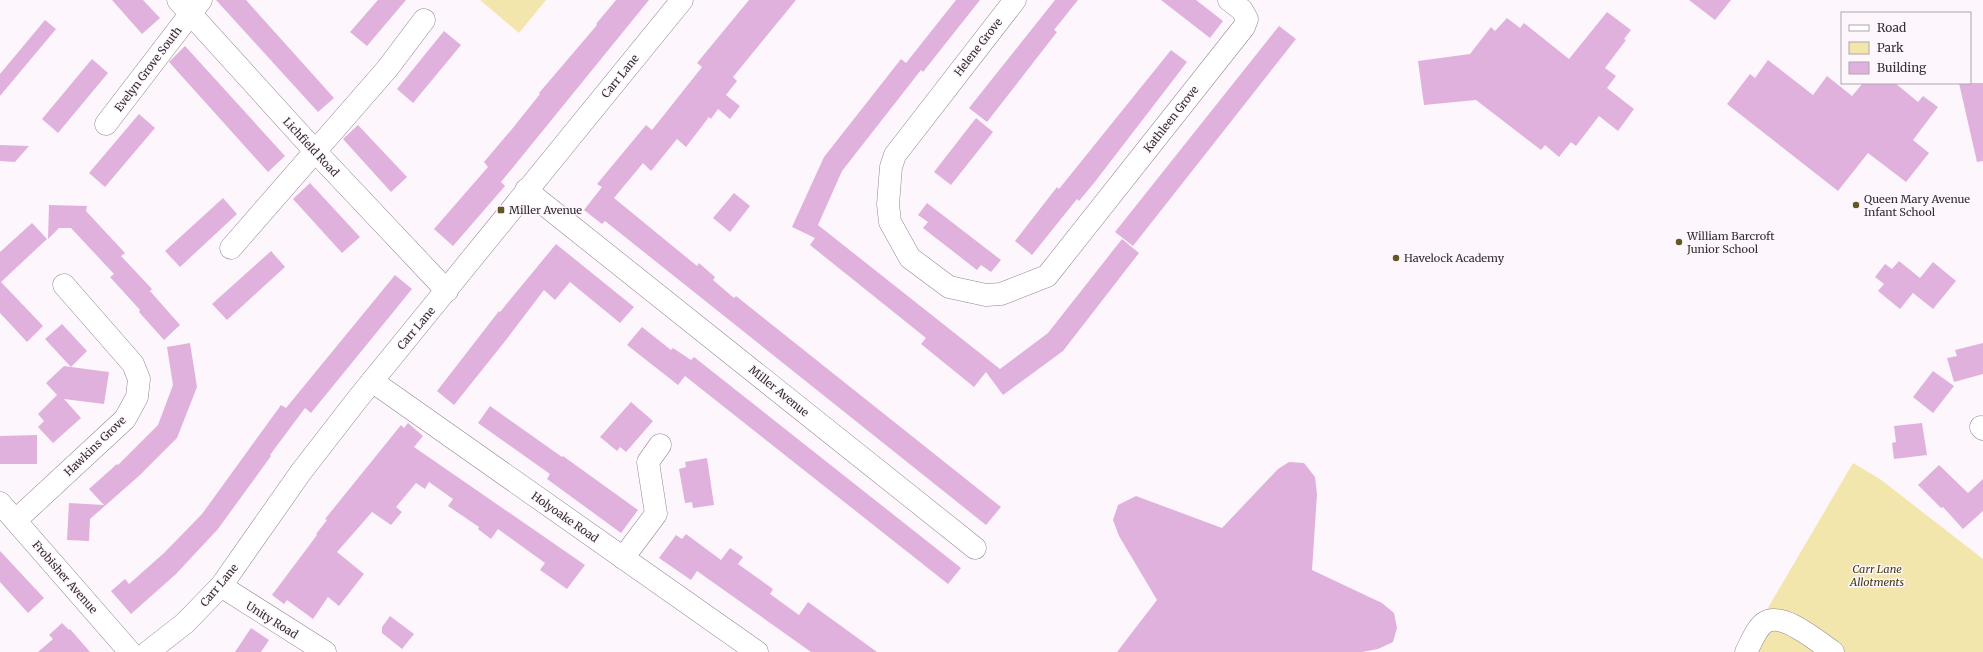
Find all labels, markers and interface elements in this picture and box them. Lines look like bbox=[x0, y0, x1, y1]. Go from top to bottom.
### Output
legend bbox=[1841, 12, 1971, 84]
street label: Helene Grove bbox=[951, 15, 1005, 79]
text: Road bbox=[1877, 20, 1906, 35]
street label: Evelyn Grove South bbox=[111, 23, 185, 114]
text: Park bbox=[1877, 40, 1904, 55]
street label: Carr Lane bbox=[598, 51, 642, 101]
text: Building bbox=[1877, 60, 1927, 75]
street label: Kathleen Grove bbox=[1141, 83, 1202, 155]
street label: Lichfield Road bbox=[280, 115, 342, 180]
place label: Queen Mary Avenue Infant School bbox=[1864, 192, 1970, 219]
marker: Queen Mary Avenue Infant School bbox=[1851, 200, 1861, 210]
place label: Miller Avenue bbox=[509, 203, 582, 217]
marker: Miller Avenue bbox=[496, 205, 506, 215]
place label: William Barcroft Junior School bbox=[1686, 229, 1775, 256]
marker: William Barcroft Junior School bbox=[1674, 237, 1684, 247]
place label: Havelock Academy bbox=[1404, 251, 1505, 265]
marker: Havelock Academy bbox=[1391, 253, 1401, 263]
street label: Carr Lane bbox=[394, 303, 438, 352]
street label: Miller Avenue bbox=[746, 363, 812, 420]
street label: Hawkins Grove bbox=[61, 413, 129, 479]
street label: Holyoake Road bbox=[529, 489, 602, 546]
street label: Frobisher Avenue bbox=[30, 538, 101, 616]
street label: Carr Lane bbox=[197, 560, 241, 609]
park label: Carr Lane Allotments bbox=[1849, 562, 1904, 589]
street label: Unity Road bbox=[243, 599, 301, 642]

